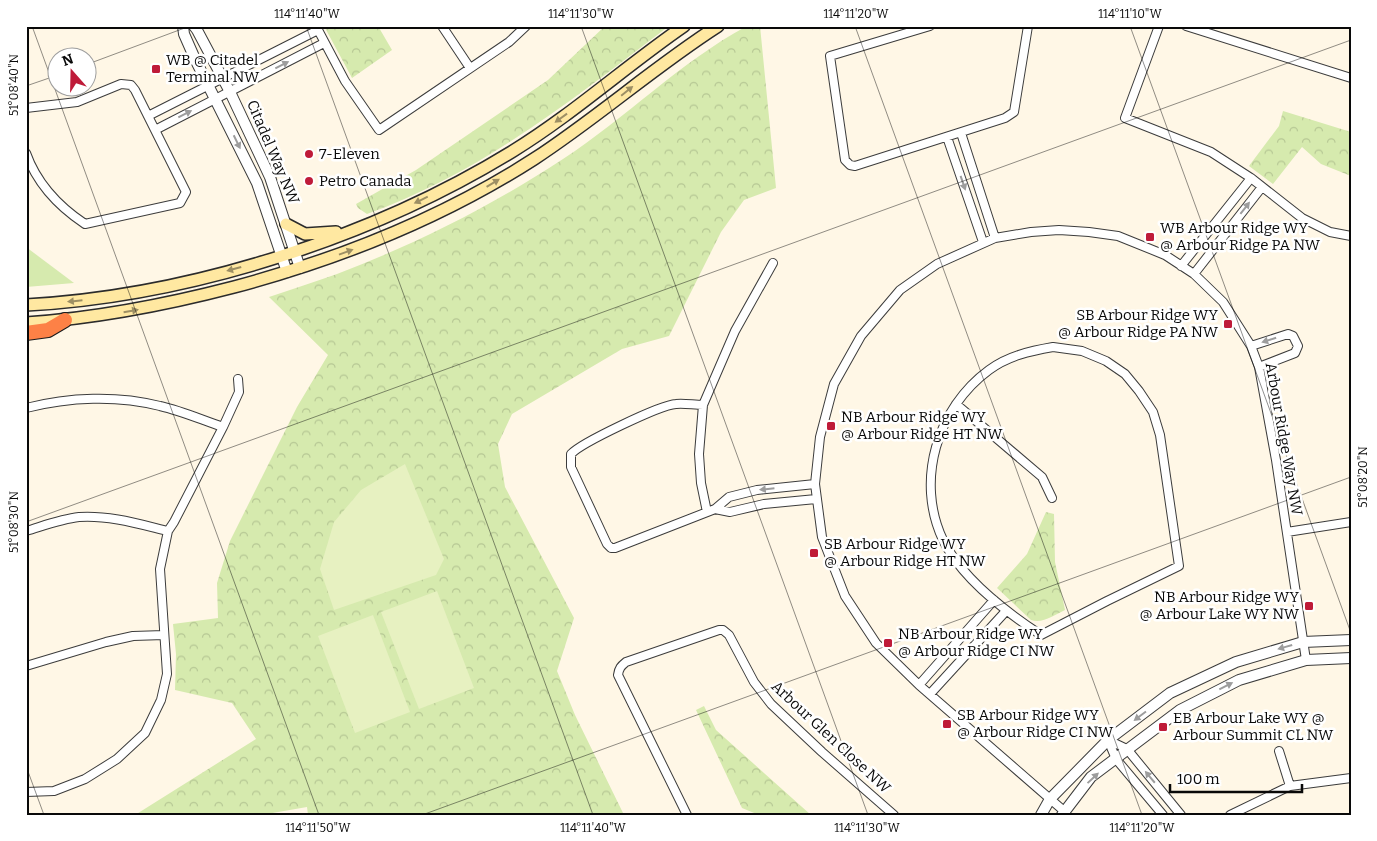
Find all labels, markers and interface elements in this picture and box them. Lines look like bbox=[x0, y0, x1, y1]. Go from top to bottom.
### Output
text: 114°11'40"W bbox=[274, 7, 341, 21]
text: 114°11'30"W bbox=[548, 7, 614, 21]
text: 114°11'20"W bbox=[823, 7, 889, 21]
text: 114°11'10"W bbox=[1098, 7, 1162, 21]
north arrow bbox=[48, 48, 98, 98]
text: N bbox=[60, 50, 76, 70]
place label: WB @ Citadel Terminal NW bbox=[166, 51, 260, 86]
text: 51°08'40"N bbox=[7, 53, 21, 116]
one-way arrow bbox=[275, 61, 289, 69]
marker: WB @ Citadel Terminal NW bbox=[150, 63, 162, 75]
one-way arrow bbox=[620, 86, 633, 97]
street label: Citadel Way NW bbox=[243, 97, 303, 207]
one-way arrow bbox=[178, 110, 192, 118]
one-way arrow bbox=[555, 113, 568, 123]
one-way arrow bbox=[233, 135, 241, 149]
place label: 7-Eleven bbox=[319, 145, 380, 163]
marker: 7-Eleven bbox=[303, 148, 315, 160]
place label: Petro Canada bbox=[319, 172, 411, 190]
marker: Petro Canada bbox=[303, 175, 315, 187]
one-way arrow bbox=[959, 176, 967, 191]
one-way arrow bbox=[487, 178, 500, 187]
one-way arrow bbox=[414, 196, 428, 204]
one-way arrow bbox=[1240, 202, 1251, 215]
place label: WB Arbour Ridge WY @ Arbour Ridge PA NW bbox=[1160, 219, 1321, 254]
marker: WB Arbour Ridge WY @ Arbour Ridge PA NW bbox=[1144, 231, 1156, 243]
one-way arrow bbox=[339, 248, 354, 256]
one-way arrow bbox=[227, 265, 242, 273]
one-way arrow bbox=[67, 297, 83, 305]
place label: SB Arbour Ridge WY @ Arbour Ridge PA NW bbox=[1058, 306, 1219, 341]
one-way arrow bbox=[123, 307, 139, 315]
marker: SB Arbour Ridge WY @ Arbour Ridge PA NW bbox=[1222, 318, 1234, 330]
one-way arrow bbox=[1261, 337, 1276, 345]
street label: Arbour Ridge Way NW bbox=[1262, 361, 1306, 518]
place label: NB Arbour Ridge WY @ Arbour Ridge HT NW bbox=[841, 408, 1003, 443]
marker: NB Arbour Ridge WY @ Arbour Ridge HT NW bbox=[825, 420, 837, 432]
text: 51°08'20"N bbox=[1356, 446, 1370, 508]
one-way arrow bbox=[758, 485, 774, 493]
text: 51°08'30"N bbox=[7, 491, 21, 553]
place label: SB Arbour Ridge WY @ Arbour Ridge HT NW bbox=[824, 535, 986, 570]
marker: SB Arbour Ridge WY @ Arbour Ridge HT NW bbox=[808, 547, 820, 559]
place label: NB Arbour Ridge WY @ Arbour Lake WY NW bbox=[1140, 588, 1300, 623]
marker: NB Arbour Ridge WY @ Arbour Lake WY NW bbox=[1303, 600, 1315, 612]
place label: NB Arbour Ridge WY @ Arbour Ridge CI NW bbox=[898, 625, 1055, 660]
marker: NB Arbour Ridge WY @ Arbour Ridge CI NW bbox=[882, 637, 894, 649]
one-way arrow bbox=[1278, 644, 1293, 652]
street label: Arbour Glen Close NW bbox=[768, 677, 895, 797]
one-way arrow bbox=[1219, 682, 1233, 690]
place label: SB Arbour Ridge WY @ Arbour Ridge CI NW bbox=[957, 706, 1114, 741]
place label: EB Arbour Lake WY @ Arbour Summit CL NW bbox=[1173, 709, 1334, 744]
one-way arrow bbox=[1133, 711, 1147, 721]
marker: SB Arbour Ridge WY @ Arbour Ridge CI NW bbox=[941, 718, 953, 730]
marker: EB Arbour Lake WY @ Arbour Summit CL NW bbox=[1157, 721, 1169, 733]
scale bar bbox=[1170, 761, 1302, 793]
text: 100 m bbox=[1177, 770, 1220, 788]
one-way arrow bbox=[1145, 771, 1156, 784]
one-way arrow bbox=[1086, 772, 1099, 783]
text: 114°11'50"W bbox=[285, 821, 351, 835]
text: 114°11'40"W bbox=[560, 821, 627, 835]
text: 114°11'30"W bbox=[834, 821, 900, 835]
text: 114°11'20"W bbox=[1109, 821, 1175, 835]

